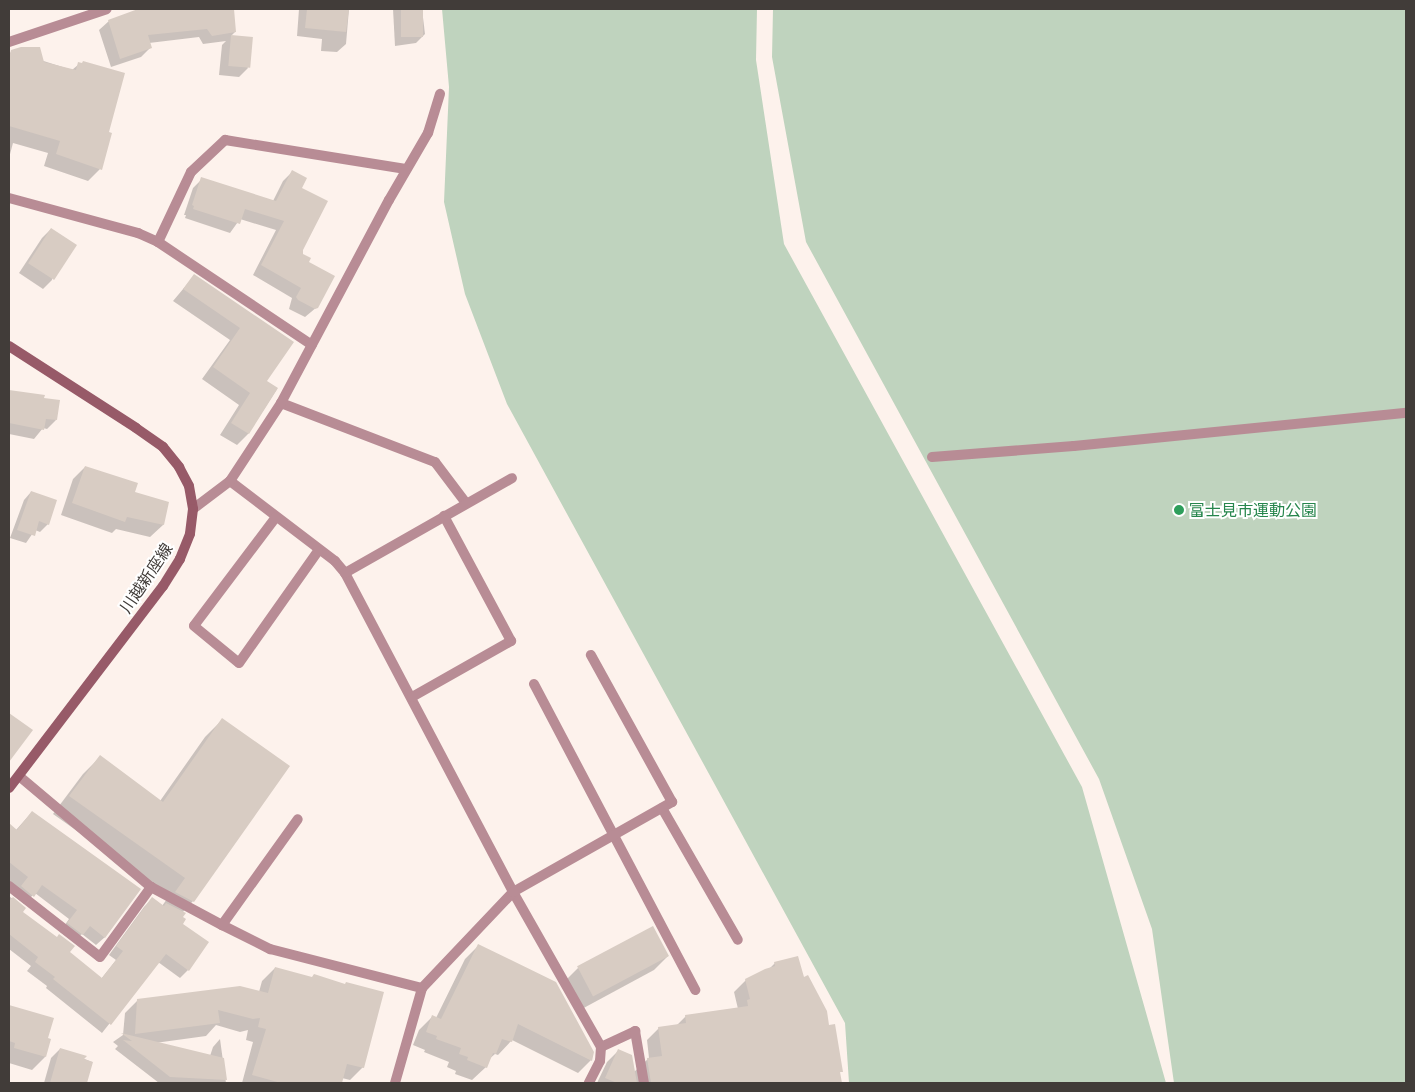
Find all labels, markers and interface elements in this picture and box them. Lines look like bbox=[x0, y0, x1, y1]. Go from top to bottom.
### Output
place label: 富士見市運動公園 bbox=[1189, 500, 1317, 520]
marker: 富士見市運動公園 bbox=[1173, 504, 1185, 516]
street label: 川越新座線 bbox=[116, 539, 176, 617]

